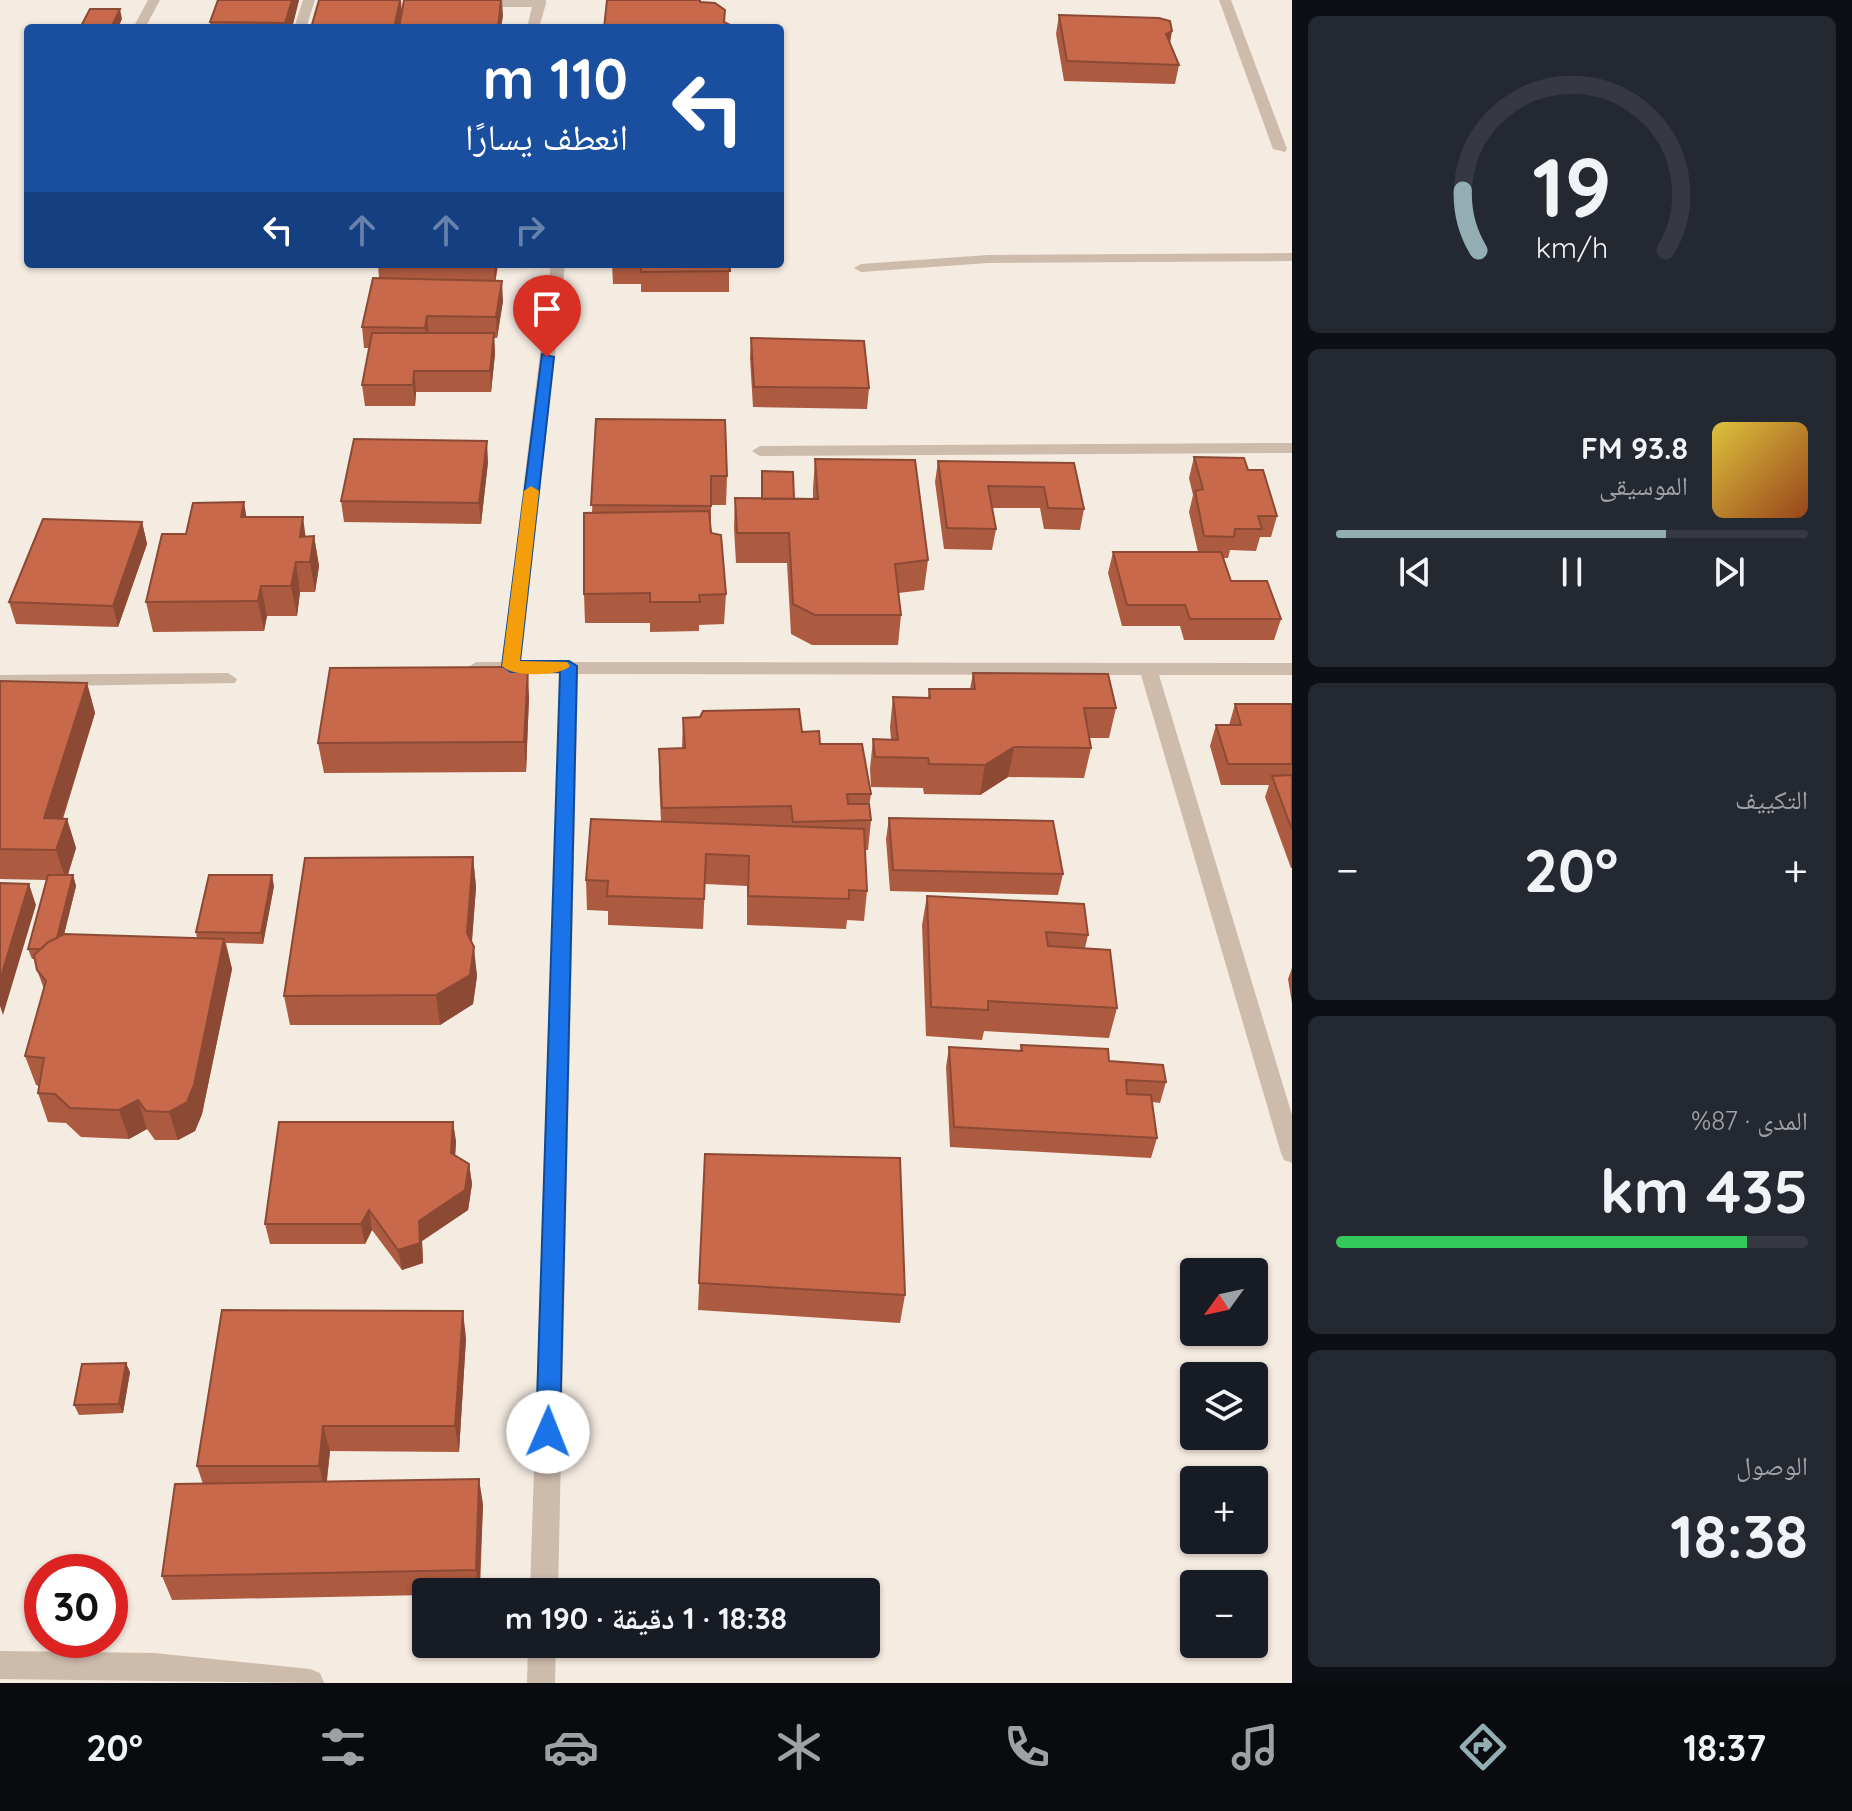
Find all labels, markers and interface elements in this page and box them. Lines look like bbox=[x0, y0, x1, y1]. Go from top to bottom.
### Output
text: 110 m bbox=[483, 43, 628, 113]
icon: left bbox=[656, 56, 760, 160]
text: انعطف يسارًا bbox=[465, 114, 628, 159]
text: 19 bbox=[1532, 133, 1612, 237]
icon: left bbox=[256, 208, 300, 252]
icon: ahead bbox=[340, 208, 384, 252]
icon: ahead bbox=[424, 208, 468, 252]
icon: right bbox=[508, 208, 552, 252]
text: km/h bbox=[1536, 229, 1608, 265]
pin bbox=[513, 275, 581, 357]
icon: arrive bbox=[525, 287, 569, 331]
text: 93.8 FM bbox=[1581, 429, 1688, 467]
text: الموسيقى bbox=[1599, 469, 1688, 502]
icon: previous bbox=[1393, 550, 1437, 594]
icon: pause bbox=[1550, 550, 1594, 594]
icon: next bbox=[1707, 550, 1751, 594]
text: التكييف bbox=[1735, 783, 1808, 816]
text: 20° bbox=[1524, 832, 1618, 907]
text: − bbox=[1336, 842, 1359, 897]
text: + bbox=[1783, 842, 1808, 897]
text: المدى · 87% bbox=[1691, 1104, 1808, 1137]
text: 435 km bbox=[1600, 1153, 1808, 1228]
north arrow bbox=[1180, 1258, 1268, 1346]
map controls bbox=[1180, 1258, 1268, 1658]
button: layers bbox=[1180, 1362, 1268, 1450]
position arrow bbox=[506, 1390, 590, 1474]
text: الوصول bbox=[1736, 1449, 1808, 1482]
button: + bbox=[1180, 1466, 1268, 1554]
text: 18:38 bbox=[1670, 1498, 1808, 1573]
speed limit sign: 30 bbox=[24, 1554, 128, 1658]
button: − bbox=[1180, 1570, 1268, 1658]
text: 18:38 · 1 دقيقة · 190 m bbox=[505, 1599, 787, 1637]
icon: filters bbox=[315, 1719, 371, 1775]
icon: car bbox=[543, 1719, 599, 1775]
icon: climate bbox=[771, 1719, 827, 1775]
icon: phone bbox=[999, 1719, 1055, 1775]
icon: music bbox=[1227, 1719, 1283, 1775]
icon: directions bbox=[1455, 1719, 1511, 1775]
text: 20° bbox=[86, 1725, 143, 1770]
text: 18:37 bbox=[1683, 1725, 1766, 1770]

